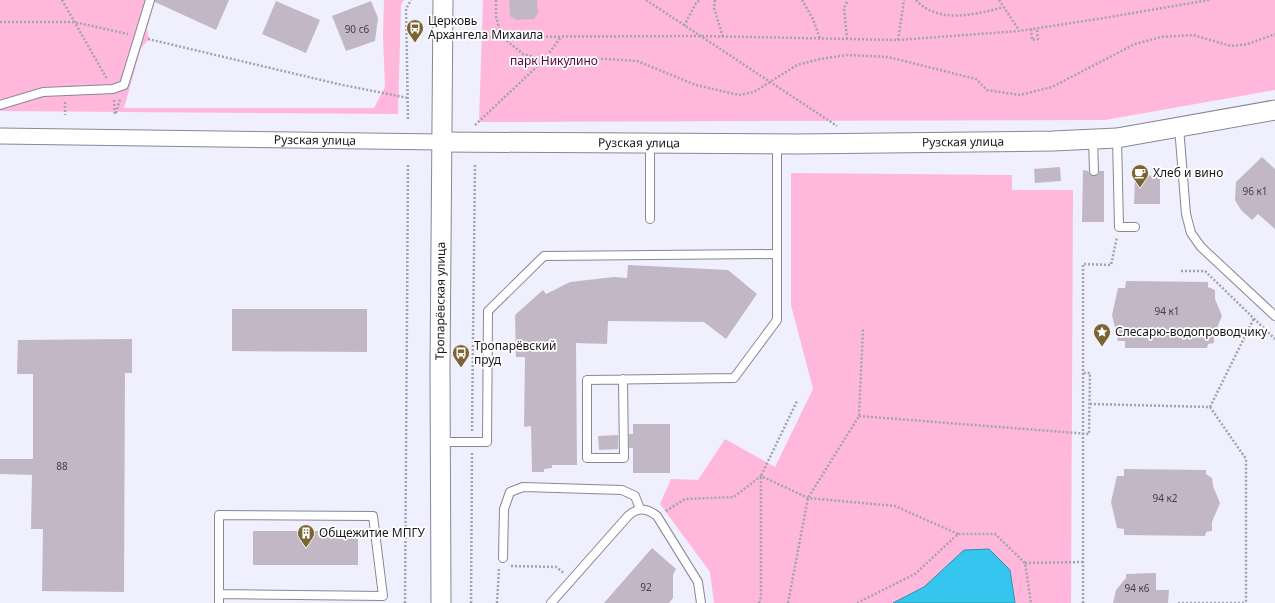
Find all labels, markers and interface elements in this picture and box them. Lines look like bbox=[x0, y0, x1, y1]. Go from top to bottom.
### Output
place label: Церковь Архангела Михаила bbox=[428, 12, 543, 43]
bus stop icon: Церковь Архангела Михаила bbox=[405, 18, 425, 43]
house number: 90 с6 bbox=[345, 22, 370, 36]
park label: парк Никулино bbox=[510, 52, 598, 69]
street label: Рузская улица bbox=[274, 131, 356, 149]
street label: Рузская улица bbox=[922, 133, 1004, 151]
street label: Рузская улица bbox=[598, 134, 680, 151]
cafe icon: Хлеб и вино bbox=[1130, 163, 1150, 188]
place label: Хлеб и вино bbox=[1153, 164, 1223, 181]
house number: 96 к1 bbox=[1242, 184, 1268, 198]
street label: Тропарёвская улица bbox=[431, 242, 449, 360]
house number: 94 к1 bbox=[1154, 304, 1180, 318]
place icon: Слесарю-водопроводчику bbox=[1092, 322, 1112, 347]
place label: Слесарю-водопроводчику bbox=[1115, 323, 1268, 340]
place label: Тропарёвский пруд bbox=[474, 337, 557, 368]
bus stop icon: Тропарёвский пруд bbox=[451, 343, 471, 368]
house number: 88 bbox=[56, 459, 68, 473]
house number: 94 к2 bbox=[1152, 491, 1178, 505]
building icon: Общежитие МПГУ bbox=[296, 523, 316, 548]
place label: Общежитие МПГУ bbox=[319, 524, 426, 541]
house number: 92 bbox=[640, 580, 652, 594]
house number: 94 к6 bbox=[1124, 581, 1150, 595]

